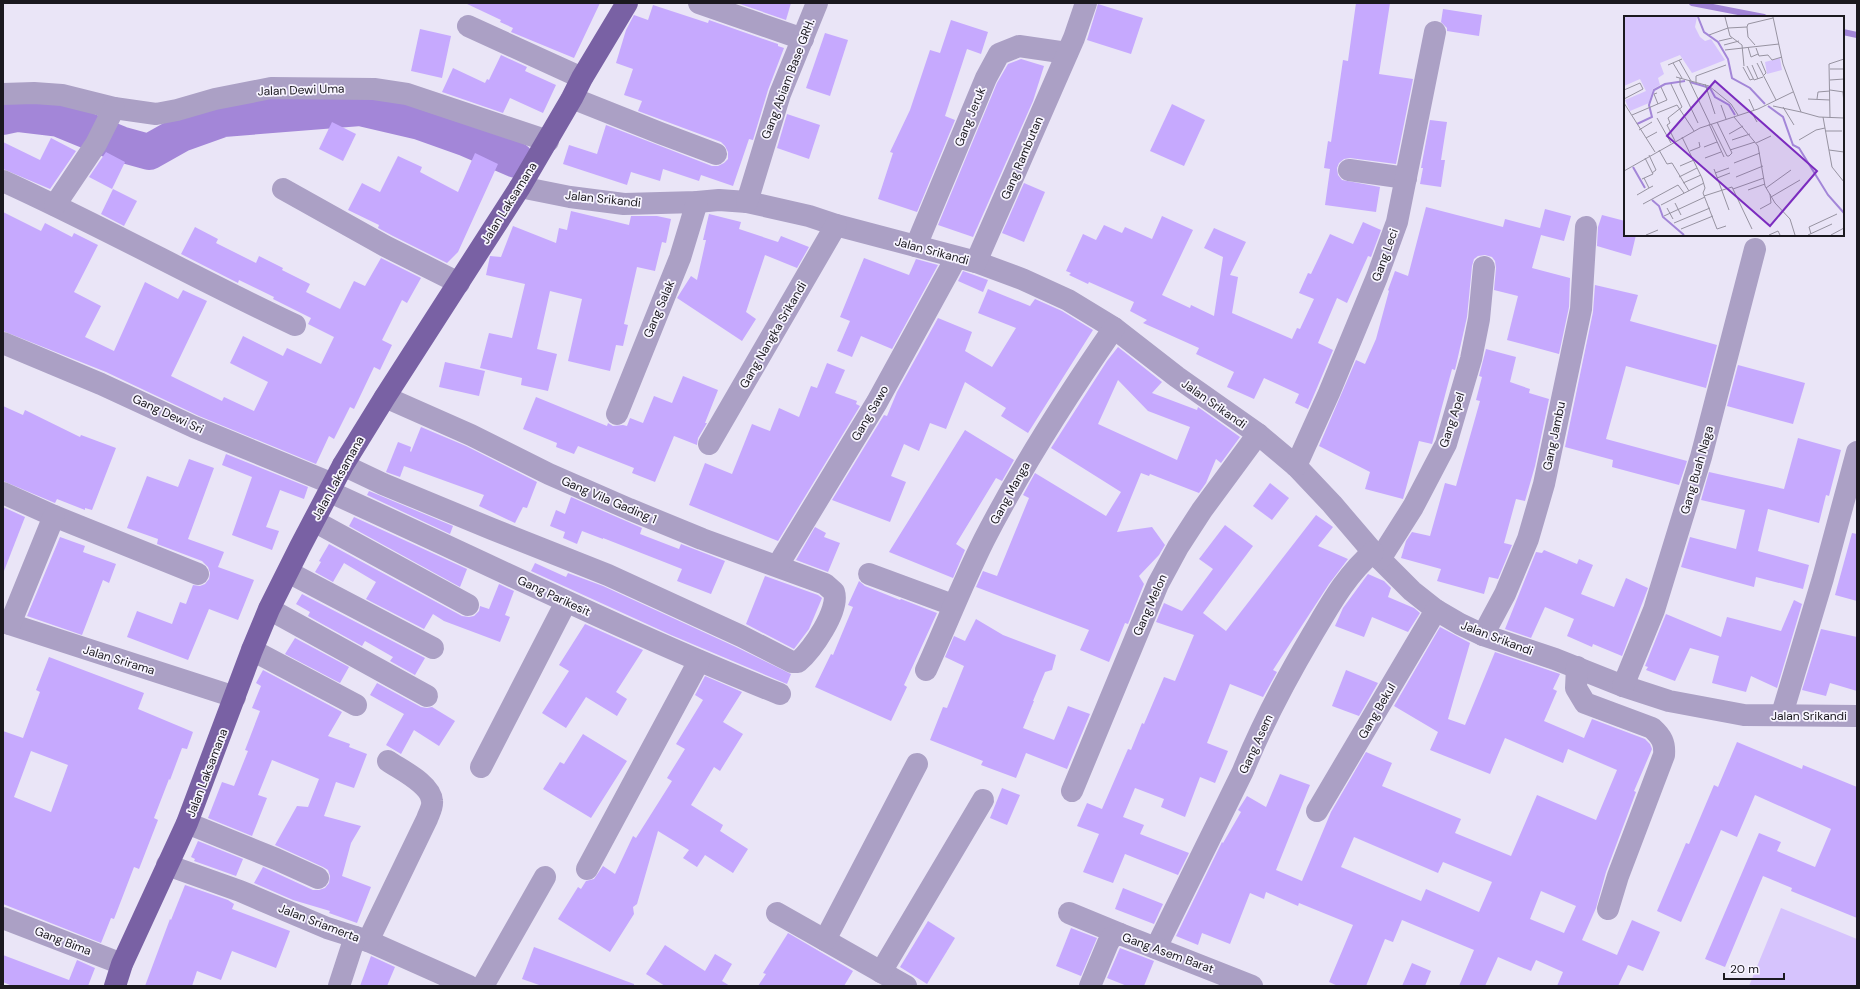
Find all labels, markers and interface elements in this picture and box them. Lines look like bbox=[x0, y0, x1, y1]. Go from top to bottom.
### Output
inset map bbox=[1624, 16, 1844, 236]
street label: Gang Abiam Base GRH. bbox=[758, 17, 818, 141]
street label: Jalan Dewi Uma bbox=[257, 80, 345, 100]
street label: Gang Jeruk bbox=[951, 85, 989, 149]
street label: Gang Rambutan bbox=[997, 114, 1047, 202]
street label: Jalan Laksamana bbox=[477, 159, 541, 247]
street label: Jalan Srikandi bbox=[564, 187, 642, 211]
street label: Gang Leci bbox=[1368, 226, 1402, 284]
street label: Jalan Srikandi bbox=[893, 233, 971, 269]
street label: Gang Salak bbox=[640, 278, 678, 340]
street label: Gang Nangka Srikandi bbox=[736, 279, 810, 391]
street label: Jalan Srikandi bbox=[1178, 376, 1250, 432]
street label: Gang Sawo bbox=[848, 382, 892, 444]
street label: Gang Apel bbox=[1436, 390, 1468, 450]
street label: Gang Dewi Sri bbox=[130, 391, 206, 438]
street label: Gang Jambu bbox=[1539, 400, 1569, 472]
street label: Gang Buah Naga bbox=[1677, 424, 1717, 516]
street label: Jalan Laksamana bbox=[308, 433, 368, 523]
street label: Gang Manga bbox=[986, 459, 1034, 527]
street label: Gang Vila Gading 1 bbox=[559, 473, 659, 527]
street label: Gang Parikesit bbox=[515, 572, 593, 620]
street label: Gang Melon bbox=[1129, 572, 1171, 638]
street label: Jalan Srikandi bbox=[1459, 617, 1535, 659]
street label: Jalan Srirama bbox=[81, 641, 157, 679]
street label: Gang Bekul bbox=[1355, 680, 1399, 742]
street label: Jalan Srikandi bbox=[1771, 708, 1847, 724]
street label: Gang Asem bbox=[1235, 712, 1277, 776]
street label: Jalan Laksamana bbox=[183, 726, 231, 820]
street label: Jalan Sriamerta bbox=[276, 900, 362, 946]
street label: Gang Bima bbox=[32, 923, 94, 959]
street label: Gang Asem Barat bbox=[1120, 929, 1216, 977]
scale bar bbox=[1724, 955, 1784, 981]
text: 20 m bbox=[1730, 961, 1759, 977]

